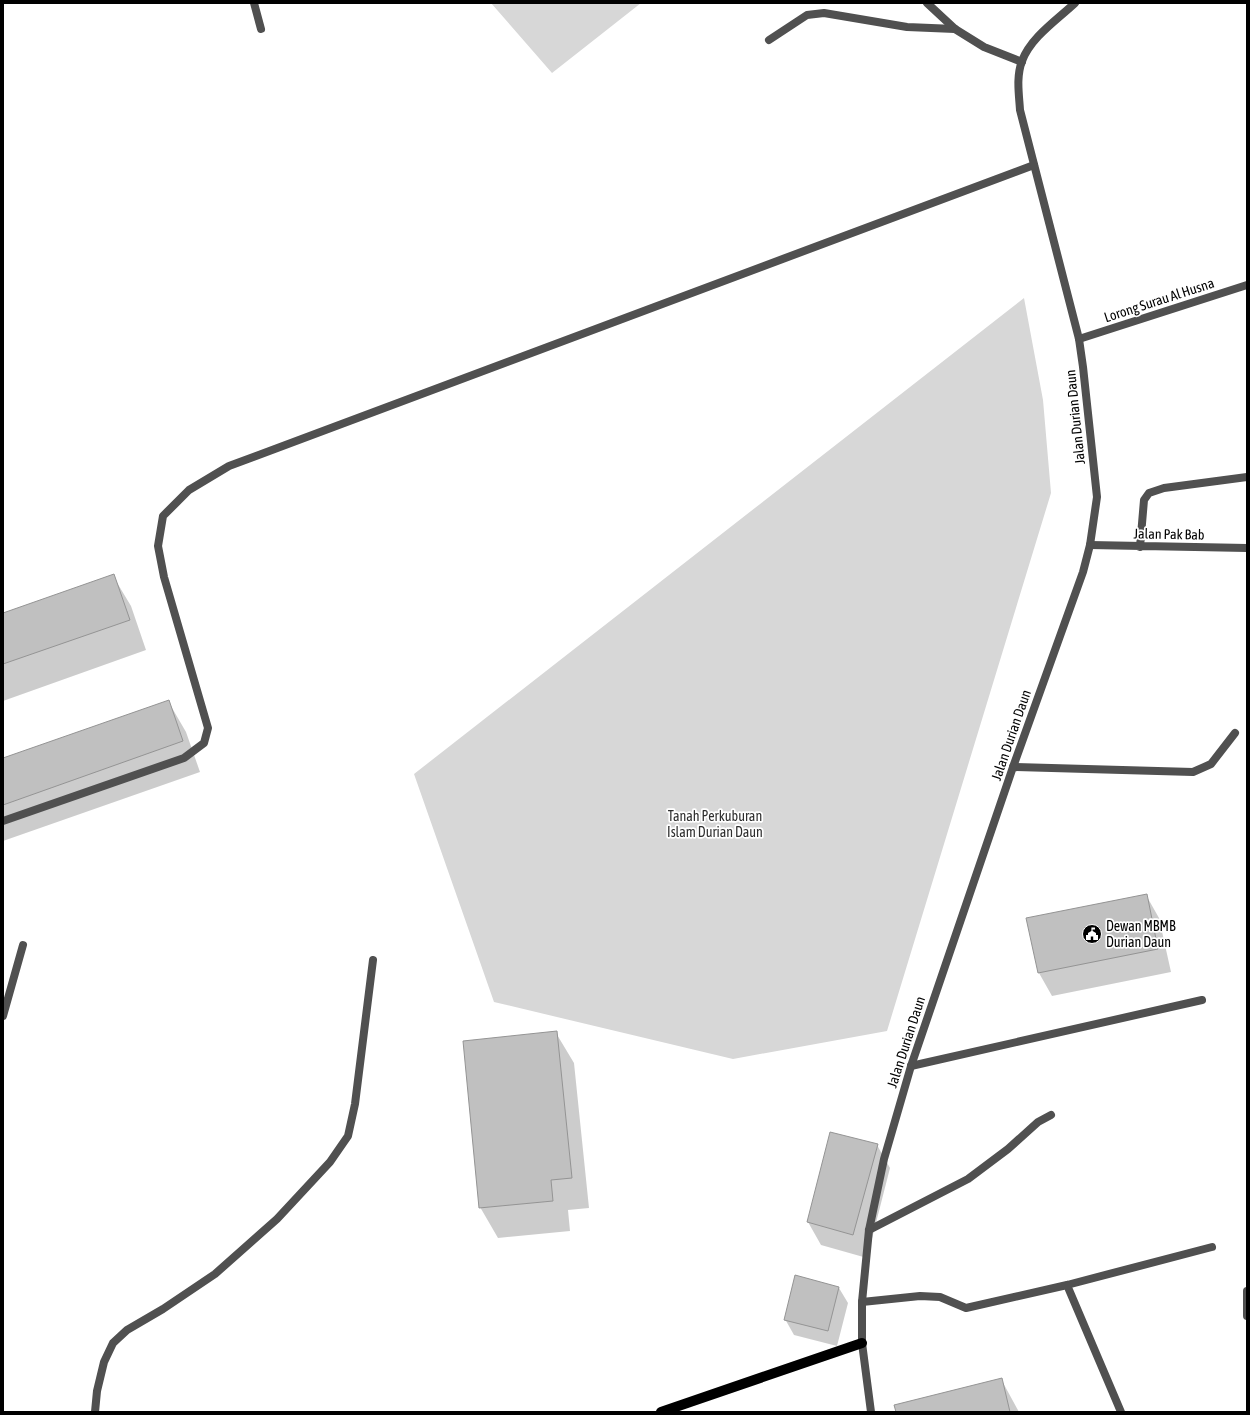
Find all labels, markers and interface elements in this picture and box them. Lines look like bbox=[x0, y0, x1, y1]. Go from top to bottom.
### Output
street label: Lorong Surau Al Husna bbox=[1102, 275, 1216, 325]
street label: Jalan Durian Daun bbox=[1062, 369, 1088, 465]
street label: Jalan Pak Bab bbox=[1133, 525, 1205, 543]
street label: Jalan Durian Daun bbox=[988, 687, 1034, 783]
park label: Tanah Perkuburan Islam Durian Daun bbox=[667, 808, 763, 840]
place label: Dewan MBMB Durian Daun bbox=[1106, 918, 1176, 950]
public building icon: Dewan MBMB Durian Daun bbox=[1081, 923, 1103, 945]
street label: Jalan Durian Daun bbox=[884, 994, 928, 1090]

